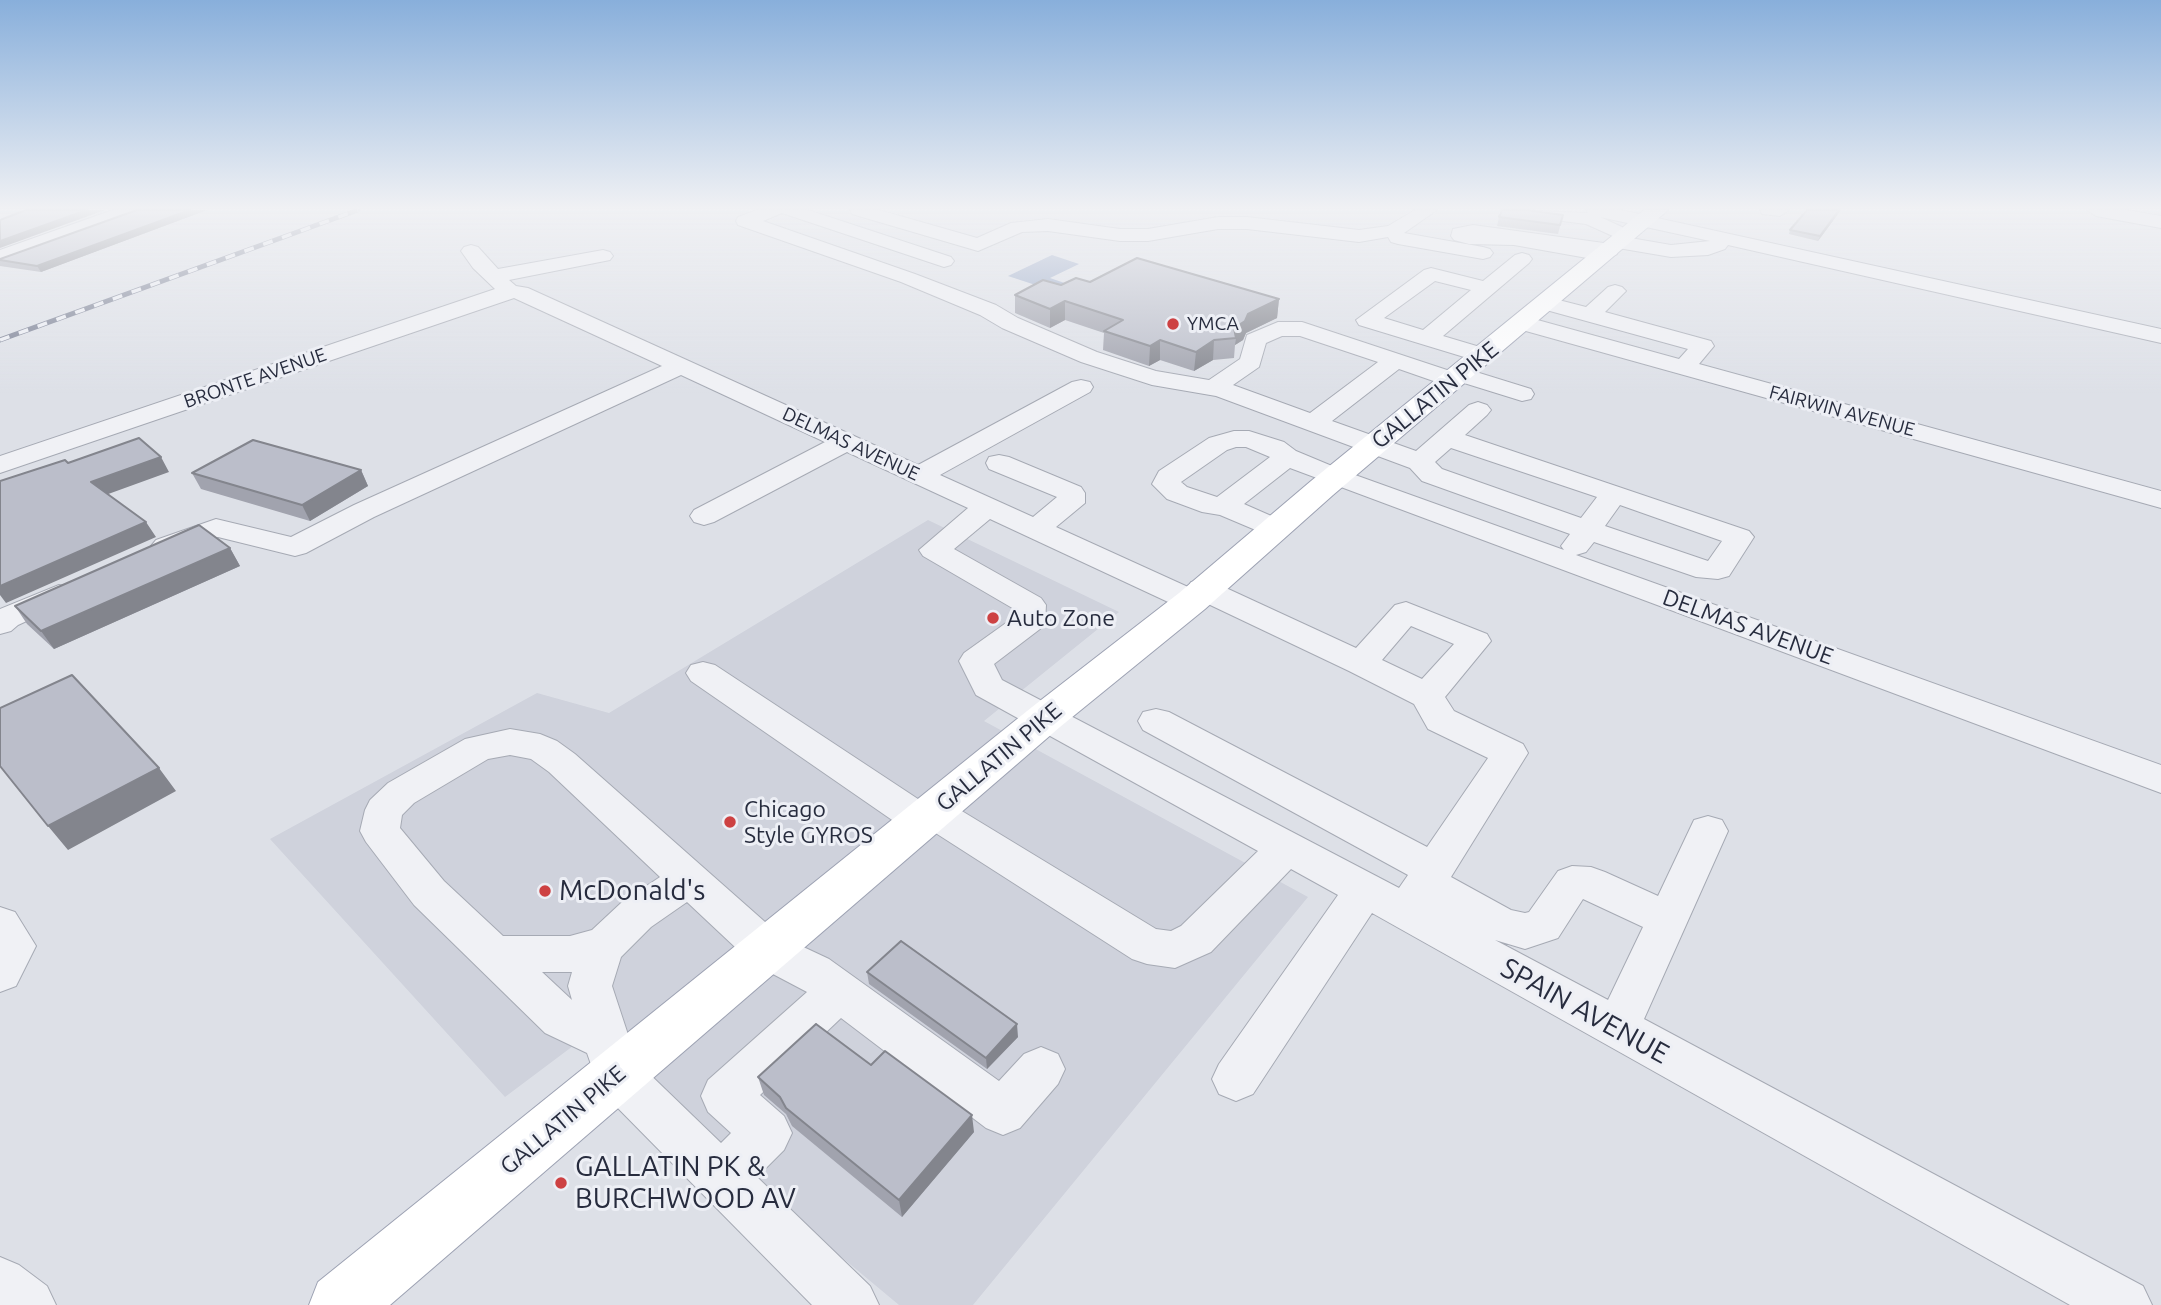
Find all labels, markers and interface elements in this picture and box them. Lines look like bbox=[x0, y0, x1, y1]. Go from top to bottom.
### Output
place label: YMCA bbox=[1187, 313, 1239, 335]
marker: YMCA bbox=[1165, 316, 1181, 332]
street label: GALLATIN PIKE bbox=[1366, 336, 1504, 454]
street label: BRONTE AVENUE bbox=[181, 343, 329, 413]
street label: FAIRWIN AVENUE bbox=[1767, 381, 1917, 441]
street label: DELMAS AVENUE bbox=[779, 402, 923, 486]
street label: DELMAS AVENUE bbox=[1659, 583, 1837, 671]
place label: Auto Zone bbox=[1007, 604, 1115, 632]
marker: Auto Zone bbox=[985, 610, 1001, 626]
street label: GALLATIN PIKE bbox=[931, 697, 1067, 817]
place label: Chicago Style GYROS bbox=[744, 795, 873, 849]
marker: Chicago Style GYROS bbox=[722, 814, 738, 830]
place label: McDonald's bbox=[559, 874, 705, 908]
marker: McDonald's bbox=[537, 883, 553, 899]
street label: SPAIN AVENUE bbox=[1495, 951, 1675, 1071]
street label: GALLATIN PIKE bbox=[495, 1060, 631, 1180]
place label: GALLATIN PK & BURCHWOOD AV bbox=[575, 1150, 796, 1216]
marker: GALLATIN PK & BURCHWOOD AV bbox=[553, 1175, 569, 1191]

